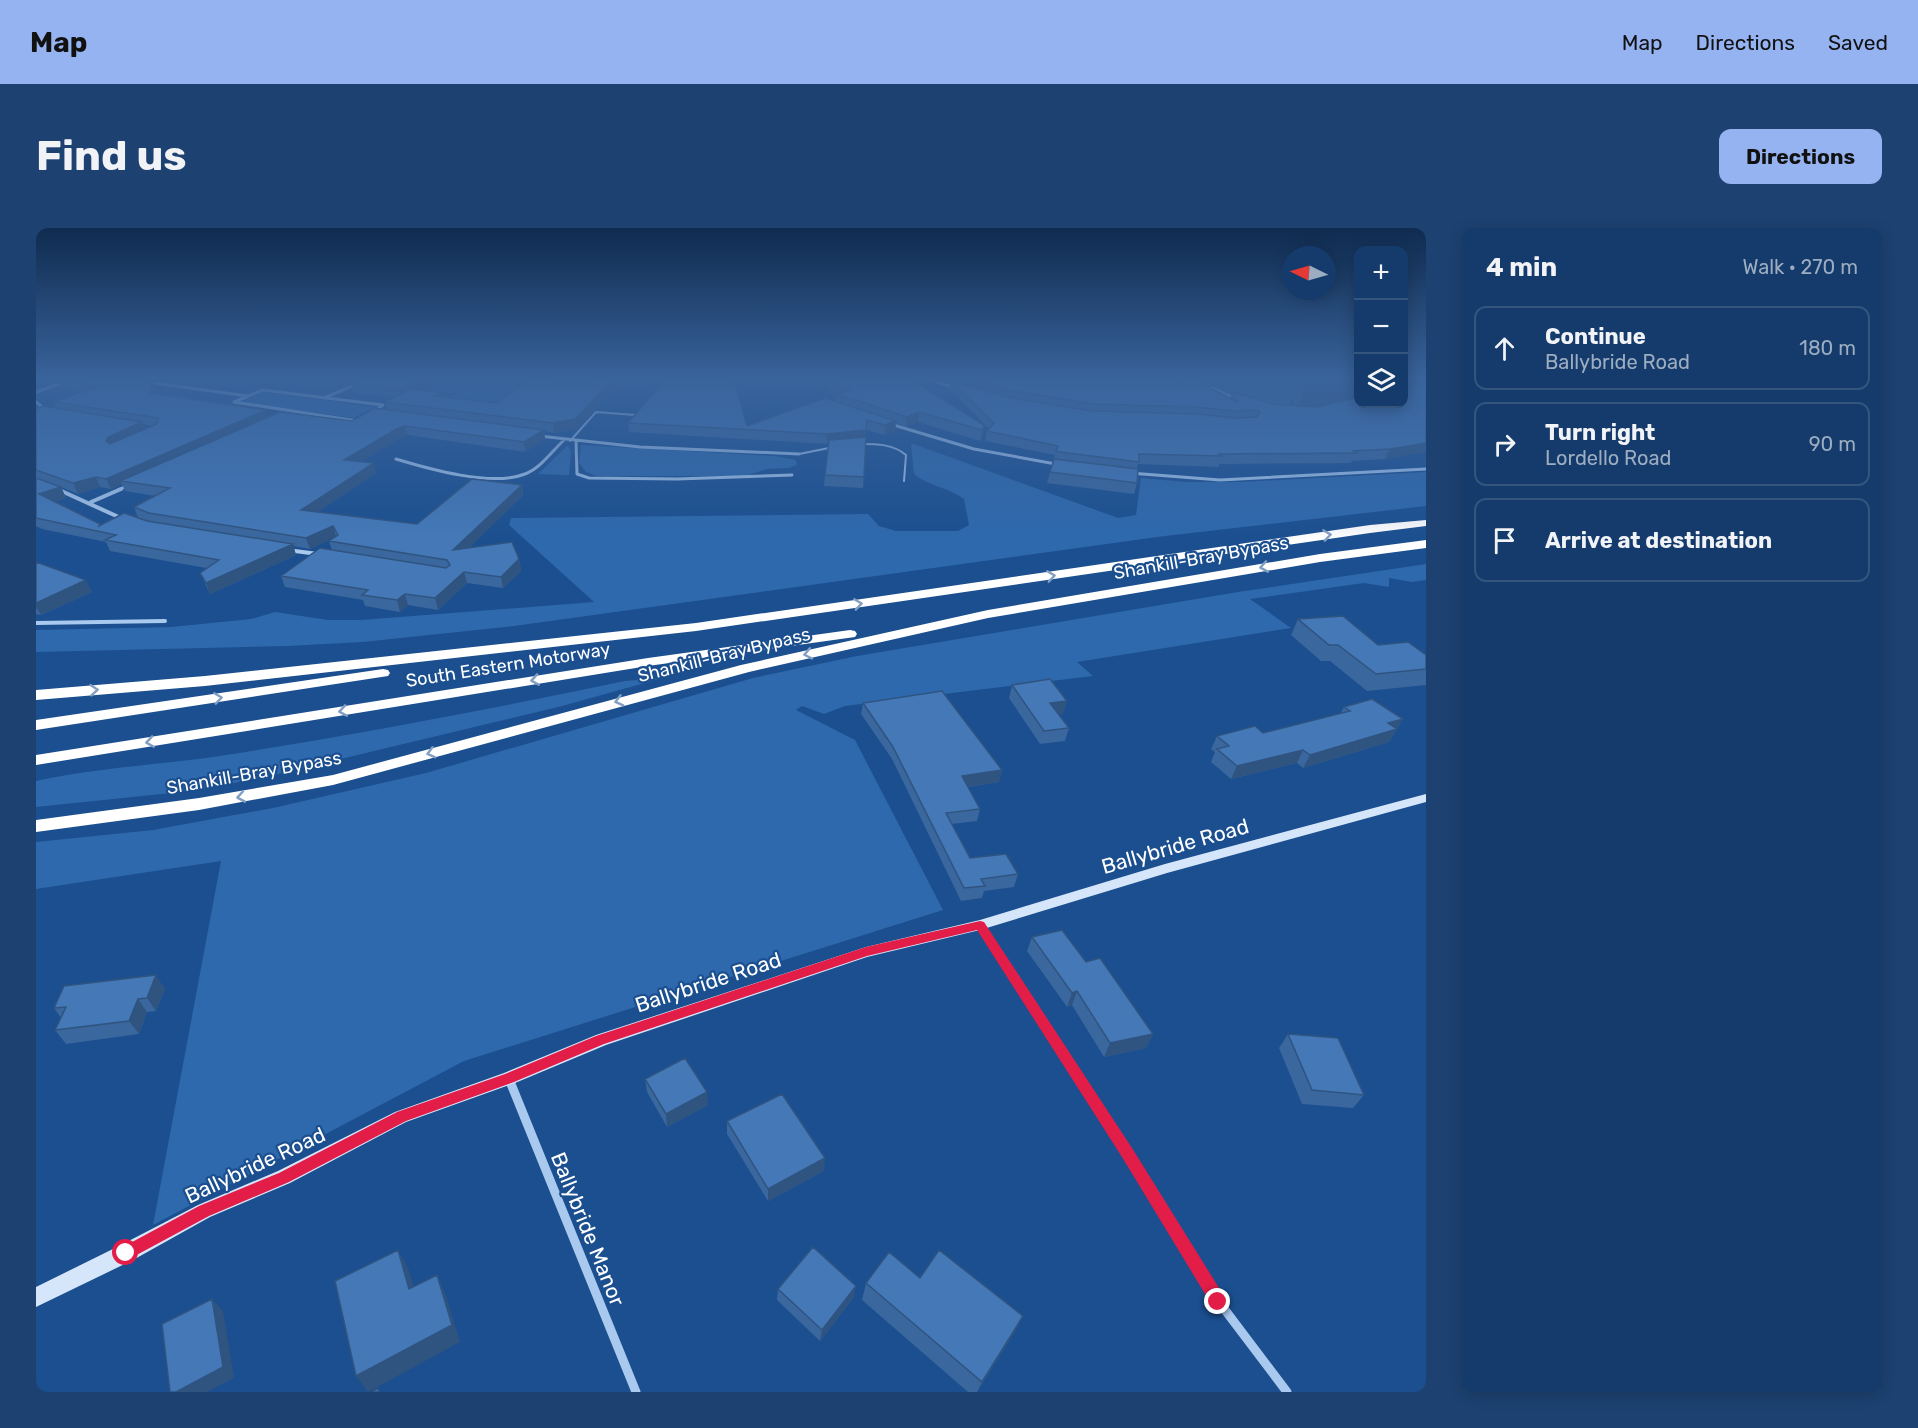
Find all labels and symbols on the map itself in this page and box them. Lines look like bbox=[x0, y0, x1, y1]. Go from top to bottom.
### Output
north arrow bbox=[1282, 246, 1336, 300]
one-way arrow bbox=[1322, 529, 1332, 542]
street label: Shankill-Bray Bypass bbox=[1112, 532, 1290, 584]
one-way arrow bbox=[1260, 561, 1269, 573]
one-way arrow bbox=[1046, 571, 1056, 583]
one-way arrow bbox=[853, 598, 863, 611]
street label: Shankill-Bray Bypass bbox=[635, 623, 813, 687]
street label: South Eastern Motorway bbox=[404, 638, 612, 692]
one-way arrow bbox=[803, 647, 813, 660]
one-way arrow bbox=[531, 674, 540, 686]
one-way arrow bbox=[90, 684, 99, 697]
one-way arrow bbox=[214, 692, 223, 704]
one-way arrow bbox=[614, 694, 624, 707]
one-way arrow bbox=[338, 704, 347, 716]
one-way arrow bbox=[146, 735, 155, 747]
one-way arrow bbox=[426, 746, 437, 758]
street label: Shankill-Bray Bypass bbox=[165, 747, 343, 799]
one-way arrow bbox=[236, 790, 246, 803]
street label: Ballybride Road bbox=[1098, 813, 1252, 879]
street label: Ballybride Road bbox=[632, 947, 784, 1017]
street label: Ballybride Road bbox=[181, 1122, 329, 1208]
street label: Ballybride Manor bbox=[546, 1149, 630, 1309]
route start bbox=[112, 1239, 138, 1265]
route end bbox=[1204, 1288, 1230, 1314]

